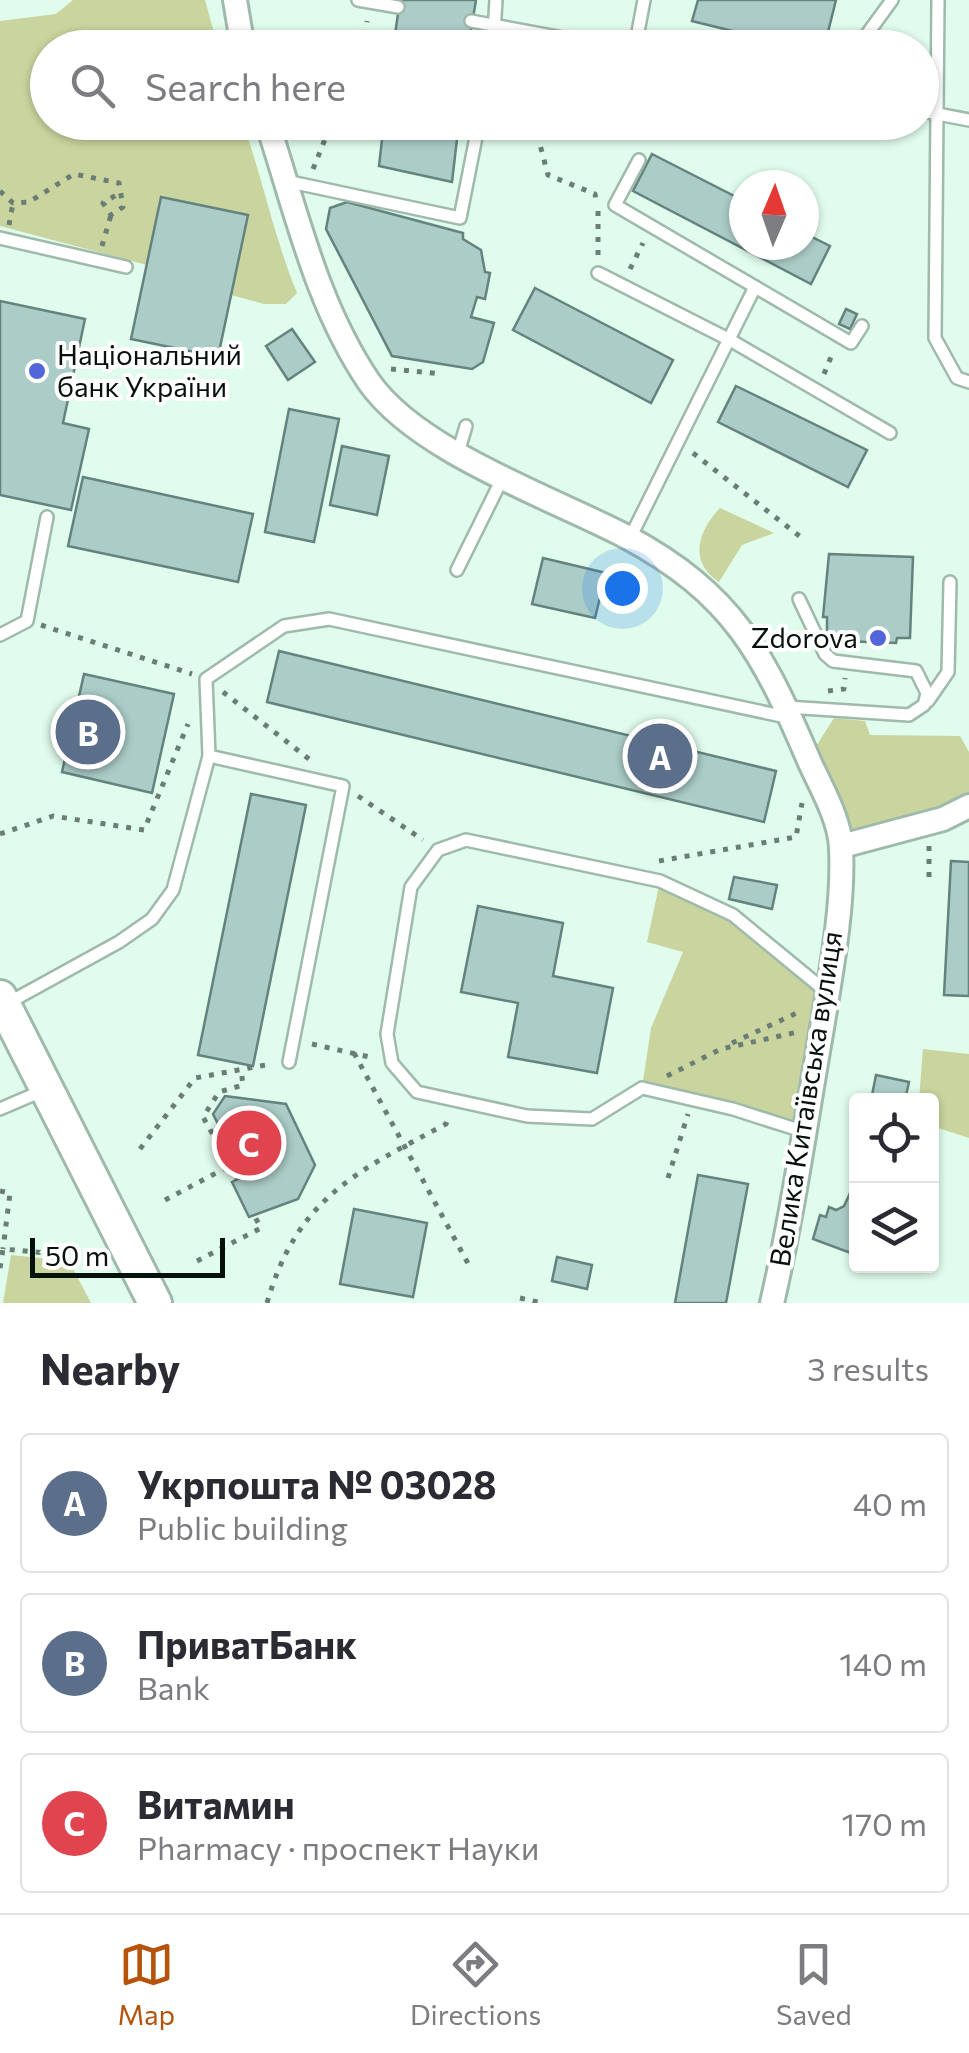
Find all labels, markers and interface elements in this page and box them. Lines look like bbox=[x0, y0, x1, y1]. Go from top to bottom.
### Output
search box bbox=[30, 30, 939, 140]
icon: search bbox=[65, 58, 120, 113]
text: Search here bbox=[145, 62, 346, 109]
north arrow bbox=[729, 170, 819, 260]
place label: Національний банк України bbox=[57, 337, 242, 403]
marker: Національний банк України bbox=[26, 360, 48, 382]
your location bbox=[597, 563, 648, 614]
place label: Zdorova bbox=[751, 620, 858, 654]
marker: Zdorova bbox=[867, 627, 889, 649]
pin: B bbox=[56, 694, 120, 770]
pin: A bbox=[628, 718, 692, 794]
street label: Велика Китаївська вулиця bbox=[762, 929, 848, 1269]
map controls bbox=[849, 1093, 939, 1273]
button: locate bbox=[849, 1093, 939, 1183]
pin: C bbox=[216, 1106, 282, 1180]
button: layers bbox=[849, 1183, 939, 1273]
scale bar bbox=[30, 1233, 225, 1278]
text: 50 m bbox=[45, 1238, 109, 1272]
text: Nearby bbox=[40, 1342, 180, 1394]
text: 3 results bbox=[807, 1348, 929, 1388]
text: Укрпошта № 03028 bbox=[137, 1460, 496, 1507]
text: A bbox=[63, 1483, 86, 1523]
text: 40 m bbox=[853, 1483, 927, 1523]
text: Public building bbox=[137, 1507, 348, 1547]
text: ПриватБанк bbox=[137, 1620, 357, 1667]
text: B bbox=[64, 1643, 85, 1683]
text: 140 m bbox=[839, 1643, 927, 1683]
text: Bank bbox=[137, 1667, 210, 1707]
text: Витамин bbox=[137, 1780, 295, 1827]
text: C bbox=[64, 1803, 85, 1843]
text: 170 m bbox=[842, 1803, 927, 1843]
text: Pharmacy · проспект Науки bbox=[137, 1827, 539, 1867]
tab: Map bbox=[117, 1937, 175, 2031]
tab: Directions bbox=[410, 1937, 541, 2031]
tab: Saved bbox=[776, 1937, 852, 2031]

